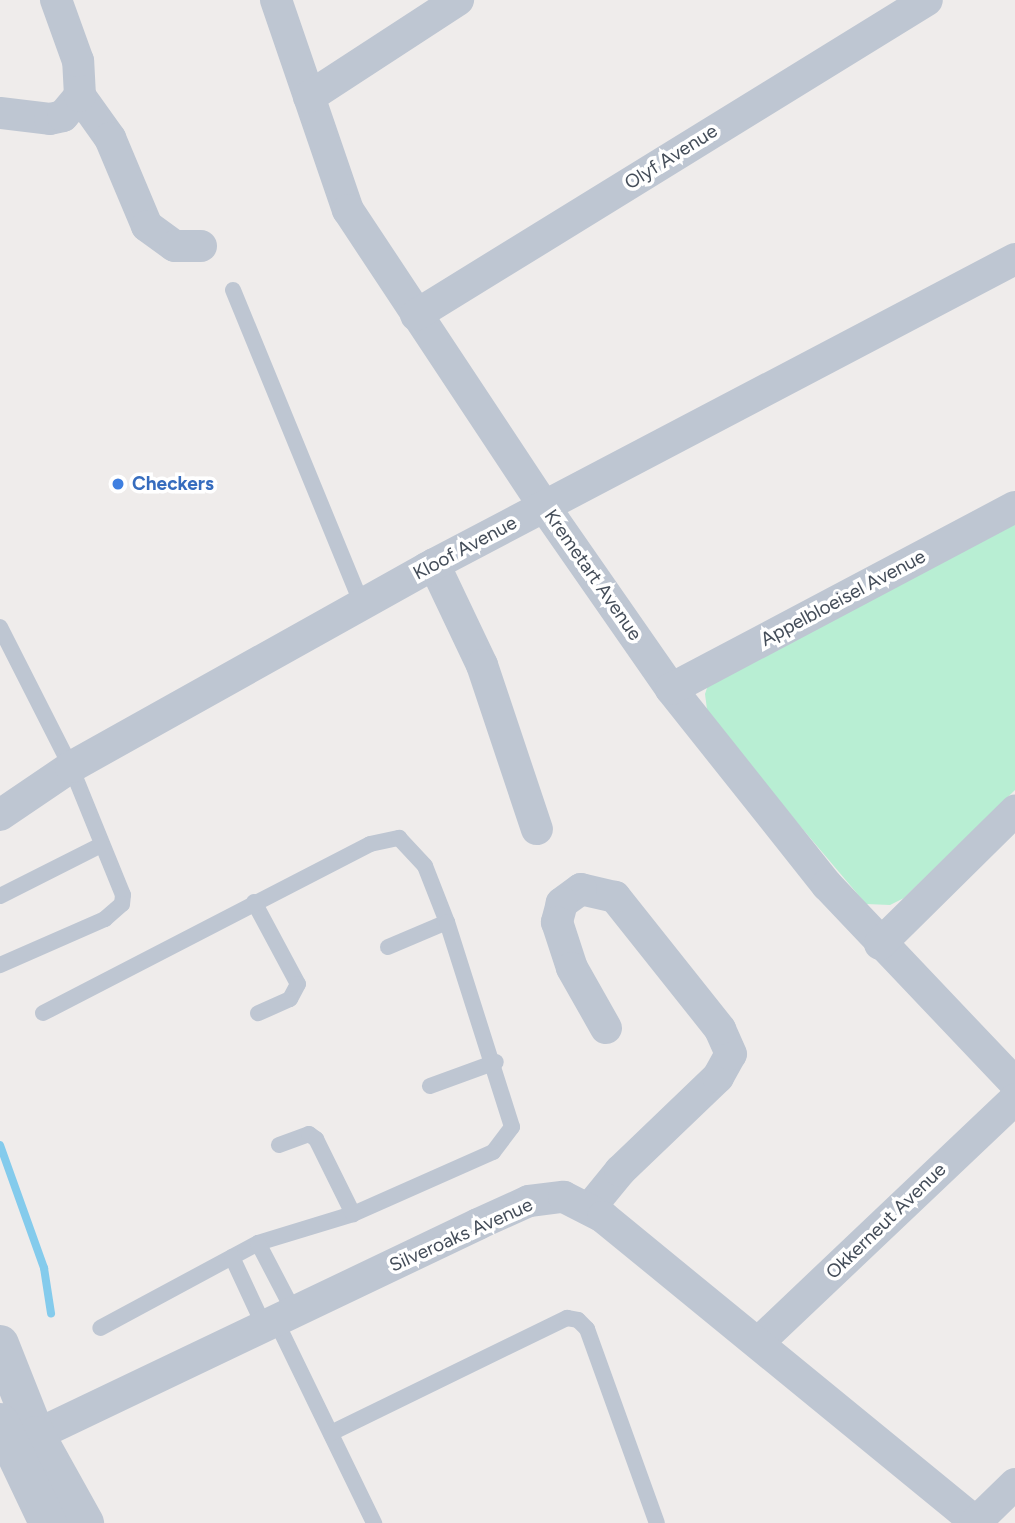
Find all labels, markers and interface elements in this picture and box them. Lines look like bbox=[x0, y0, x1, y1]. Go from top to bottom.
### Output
street label: Olyf Avenue bbox=[620, 120, 722, 194]
place label: Checkers bbox=[132, 473, 214, 495]
marker: Checkers bbox=[110, 476, 126, 492]
street label: Kremetart Avenue bbox=[539, 505, 647, 645]
street label: Kloof Avenue bbox=[409, 511, 521, 585]
street label: Appelbloeisel Avenue bbox=[757, 545, 929, 651]
street label: Okkerneut Avenue bbox=[821, 1158, 951, 1284]
street label: Silveroaks Avenue bbox=[386, 1193, 536, 1277]

